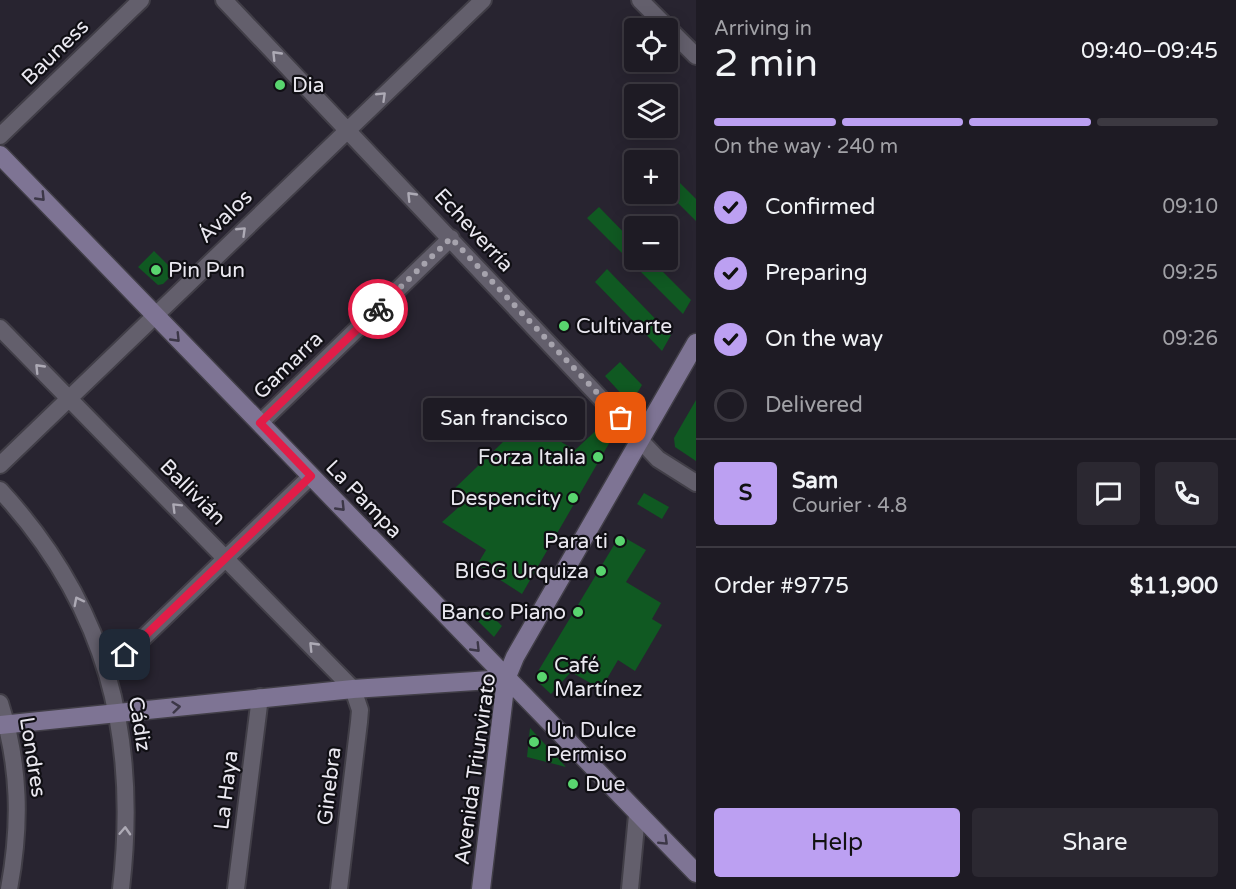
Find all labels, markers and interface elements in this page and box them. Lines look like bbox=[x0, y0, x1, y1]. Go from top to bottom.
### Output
street label: Bauness bbox=[16, 14, 94, 90]
text: Arriving in bbox=[714, 17, 812, 41]
map controls bbox=[624, 18, 678, 270]
button: locate bbox=[624, 18, 678, 72]
text: 09:40–09:45 bbox=[1081, 38, 1218, 64]
text: 2 min bbox=[714, 40, 818, 87]
one-way arrow bbox=[272, 51, 283, 61]
place label: Dia bbox=[292, 73, 325, 98]
marker: Dia bbox=[273, 78, 287, 92]
button: layers bbox=[624, 84, 678, 138]
one-way arrow bbox=[376, 92, 386, 103]
text: On the way · 240 m bbox=[714, 135, 898, 159]
button: + bbox=[624, 150, 678, 204]
street label: Echeverría bbox=[429, 183, 519, 277]
street label: Ávalos bbox=[193, 185, 258, 248]
one-way arrow bbox=[33, 190, 44, 201]
icon: check bbox=[714, 191, 747, 224]
one-way arrow bbox=[407, 192, 418, 203]
text: Confirmed bbox=[765, 194, 875, 220]
text: 09:10 bbox=[1163, 195, 1218, 219]
button: − bbox=[624, 216, 678, 270]
one-way arrow bbox=[235, 227, 245, 238]
icon: check bbox=[714, 257, 747, 290]
place label: Pin Pun bbox=[168, 258, 245, 283]
text: Preparing bbox=[765, 260, 868, 286]
text: 09:25 bbox=[1163, 261, 1218, 285]
marker: Pin Pun bbox=[149, 263, 163, 277]
courier bbox=[348, 279, 408, 339]
icon: bike bbox=[362, 293, 395, 326]
place label: Cultivarte bbox=[576, 314, 672, 339]
marker: Cultivarte bbox=[557, 319, 571, 333]
icon: check bbox=[714, 323, 747, 356]
street label: Gamarra bbox=[248, 326, 328, 404]
text: On the way bbox=[765, 326, 883, 352]
text: 09:26 bbox=[1163, 327, 1218, 351]
one-way arrow bbox=[169, 331, 180, 341]
one-way arrow bbox=[35, 365, 46, 375]
pin bbox=[595, 392, 646, 443]
text: Delivered bbox=[765, 392, 863, 418]
callout: San francisco bbox=[423, 397, 585, 439]
icon: bag bbox=[604, 401, 637, 434]
text: San francisco bbox=[440, 407, 568, 431]
place label: Forza Italia bbox=[478, 445, 586, 470]
marker: Forza Italia bbox=[591, 450, 605, 464]
street label: Ballivián bbox=[154, 454, 231, 531]
street label: La Pampa bbox=[320, 455, 407, 544]
button: chat bbox=[1077, 462, 1140, 525]
button: phone bbox=[1155, 462, 1218, 525]
text: Sam bbox=[792, 468, 838, 494]
text: S bbox=[739, 480, 752, 506]
place label: Despencity bbox=[450, 486, 561, 511]
marker: Despencity bbox=[566, 491, 580, 505]
text: Courier · 4.8 bbox=[792, 494, 907, 518]
one-way arrow bbox=[334, 501, 345, 511]
one-way arrow bbox=[173, 503, 184, 514]
place label: Para ti bbox=[544, 529, 608, 554]
marker: Para ti bbox=[613, 534, 627, 548]
place label: BIGG Urquiza bbox=[454, 559, 589, 584]
marker: BIGG Urquiza bbox=[594, 564, 608, 578]
text: Order #9775 bbox=[714, 573, 849, 599]
text: $11,900 bbox=[1130, 573, 1218, 599]
one-way arrow bbox=[74, 597, 85, 608]
place label: Banco Piano bbox=[441, 600, 566, 625]
marker: Banco Piano bbox=[571, 605, 585, 619]
pin bbox=[99, 629, 150, 680]
icon: home bbox=[108, 638, 141, 671]
one-way arrow bbox=[469, 641, 480, 652]
one-way arrow bbox=[309, 643, 320, 654]
place label: Café Martínez bbox=[554, 653, 643, 702]
marker: Café Martínez bbox=[535, 670, 549, 684]
street label: Avenida Triunvirato bbox=[450, 672, 501, 866]
street label: Cádiz bbox=[123, 695, 156, 753]
one-way arrow bbox=[171, 701, 181, 714]
street label: Londres bbox=[14, 715, 51, 799]
place label: Un Dulce Permiso bbox=[546, 718, 637, 767]
marker: Un Dulce Permiso bbox=[527, 735, 541, 749]
street label: Ginebra bbox=[312, 745, 347, 827]
street label: La Haya bbox=[209, 749, 244, 831]
place label: Due bbox=[585, 772, 625, 797]
marker: Due bbox=[566, 777, 580, 791]
button: Help bbox=[714, 808, 960, 877]
button: Share bbox=[972, 808, 1218, 877]
one-way arrow bbox=[118, 826, 131, 835]
one-way arrow bbox=[657, 834, 667, 845]

